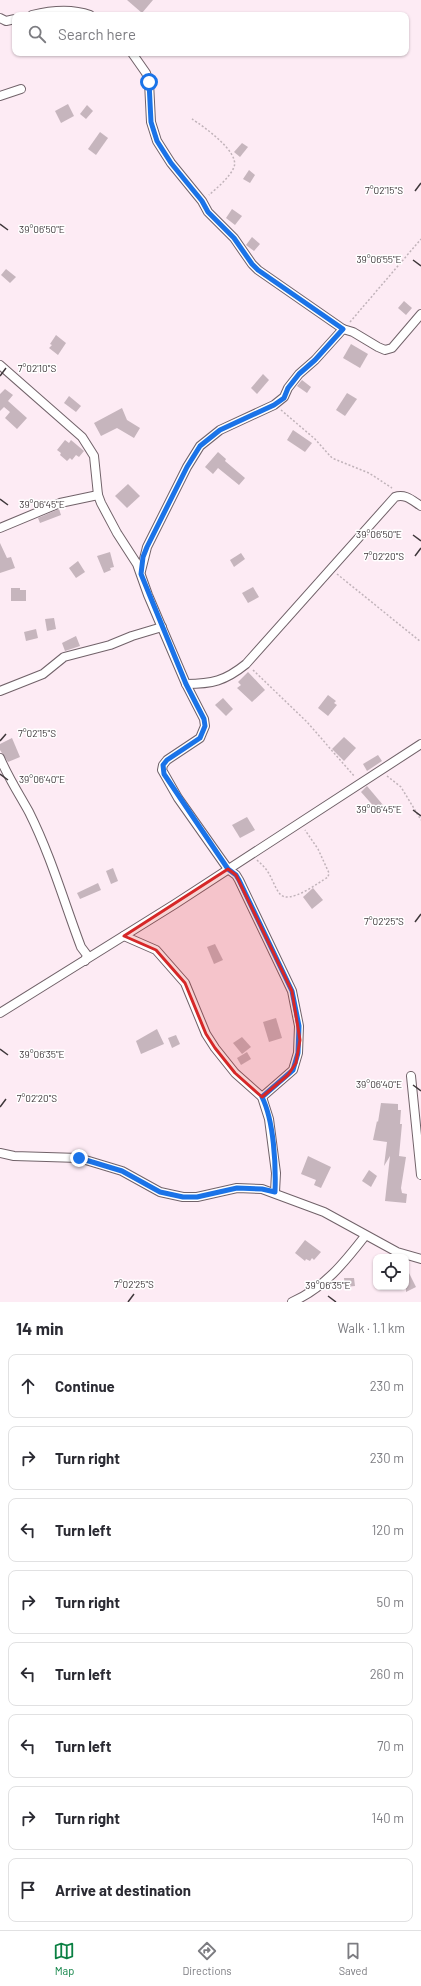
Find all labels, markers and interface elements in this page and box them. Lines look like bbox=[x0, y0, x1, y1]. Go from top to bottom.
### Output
search box bbox=[12, 12, 409, 56]
icon: search bbox=[26, 23, 48, 45]
text: Search here bbox=[58, 25, 136, 43]
route start bbox=[140, 73, 158, 91]
text: 7°02'15"S bbox=[365, 184, 403, 196]
text: 39°06'50"E bbox=[19, 223, 65, 235]
text: 39°06'55"E bbox=[356, 253, 402, 265]
text: 7°02'10"S bbox=[18, 362, 56, 374]
text: 39°06'45"E bbox=[19, 498, 65, 510]
text: 39°06'50"E bbox=[356, 528, 402, 540]
text: 7°02'20"S bbox=[364, 550, 404, 562]
text: 7°02'15"S bbox=[18, 727, 56, 739]
text: 39°06'40"E bbox=[19, 773, 65, 785]
text: 39°06'45"E bbox=[356, 803, 402, 815]
text: 7°02'25"S bbox=[364, 915, 404, 927]
text: 39°06'35"E bbox=[19, 1048, 65, 1060]
text: 39°06'40"E bbox=[356, 1078, 402, 1090]
text: 7°02'20"S bbox=[17, 1092, 57, 1104]
route end bbox=[70, 1149, 88, 1167]
map controls bbox=[373, 1254, 409, 1290]
button: locate bbox=[373, 1254, 409, 1290]
text: 7°02'25"S bbox=[114, 1278, 154, 1290]
text: 39°06'35"E bbox=[305, 1279, 351, 1291]
text: 14 min bbox=[16, 1318, 64, 1338]
text: Walk · 1.1 km bbox=[338, 1320, 405, 1336]
icon: ahead bbox=[17, 1375, 39, 1397]
text: Continue bbox=[55, 1377, 115, 1395]
text: 230 m bbox=[370, 1378, 404, 1394]
icon: right bbox=[17, 1447, 39, 1469]
text: Turn right bbox=[55, 1449, 120, 1467]
text: 230 m bbox=[370, 1450, 404, 1466]
icon: left bbox=[17, 1519, 39, 1541]
text: Turn left bbox=[55, 1521, 111, 1539]
text: 120 m bbox=[372, 1522, 404, 1538]
icon: right bbox=[17, 1591, 39, 1613]
text: Turn right bbox=[55, 1593, 120, 1611]
text: 50 m bbox=[377, 1594, 404, 1610]
icon: left bbox=[17, 1663, 39, 1685]
text: Turn left bbox=[55, 1665, 111, 1683]
text: 260 m bbox=[370, 1666, 404, 1682]
icon: left bbox=[17, 1735, 39, 1757]
text: Turn left bbox=[55, 1737, 111, 1755]
text: 70 m bbox=[377, 1738, 404, 1754]
icon: right bbox=[17, 1807, 39, 1829]
text: Turn right bbox=[55, 1809, 120, 1827]
text: 140 m bbox=[372, 1810, 404, 1826]
icon: arrive bbox=[17, 1879, 39, 1901]
text: Arrive at destination bbox=[55, 1881, 191, 1899]
tab: Map bbox=[53, 1940, 75, 1977]
tab: Directions bbox=[182, 1940, 232, 1977]
tab: Saved bbox=[339, 1940, 368, 1977]

